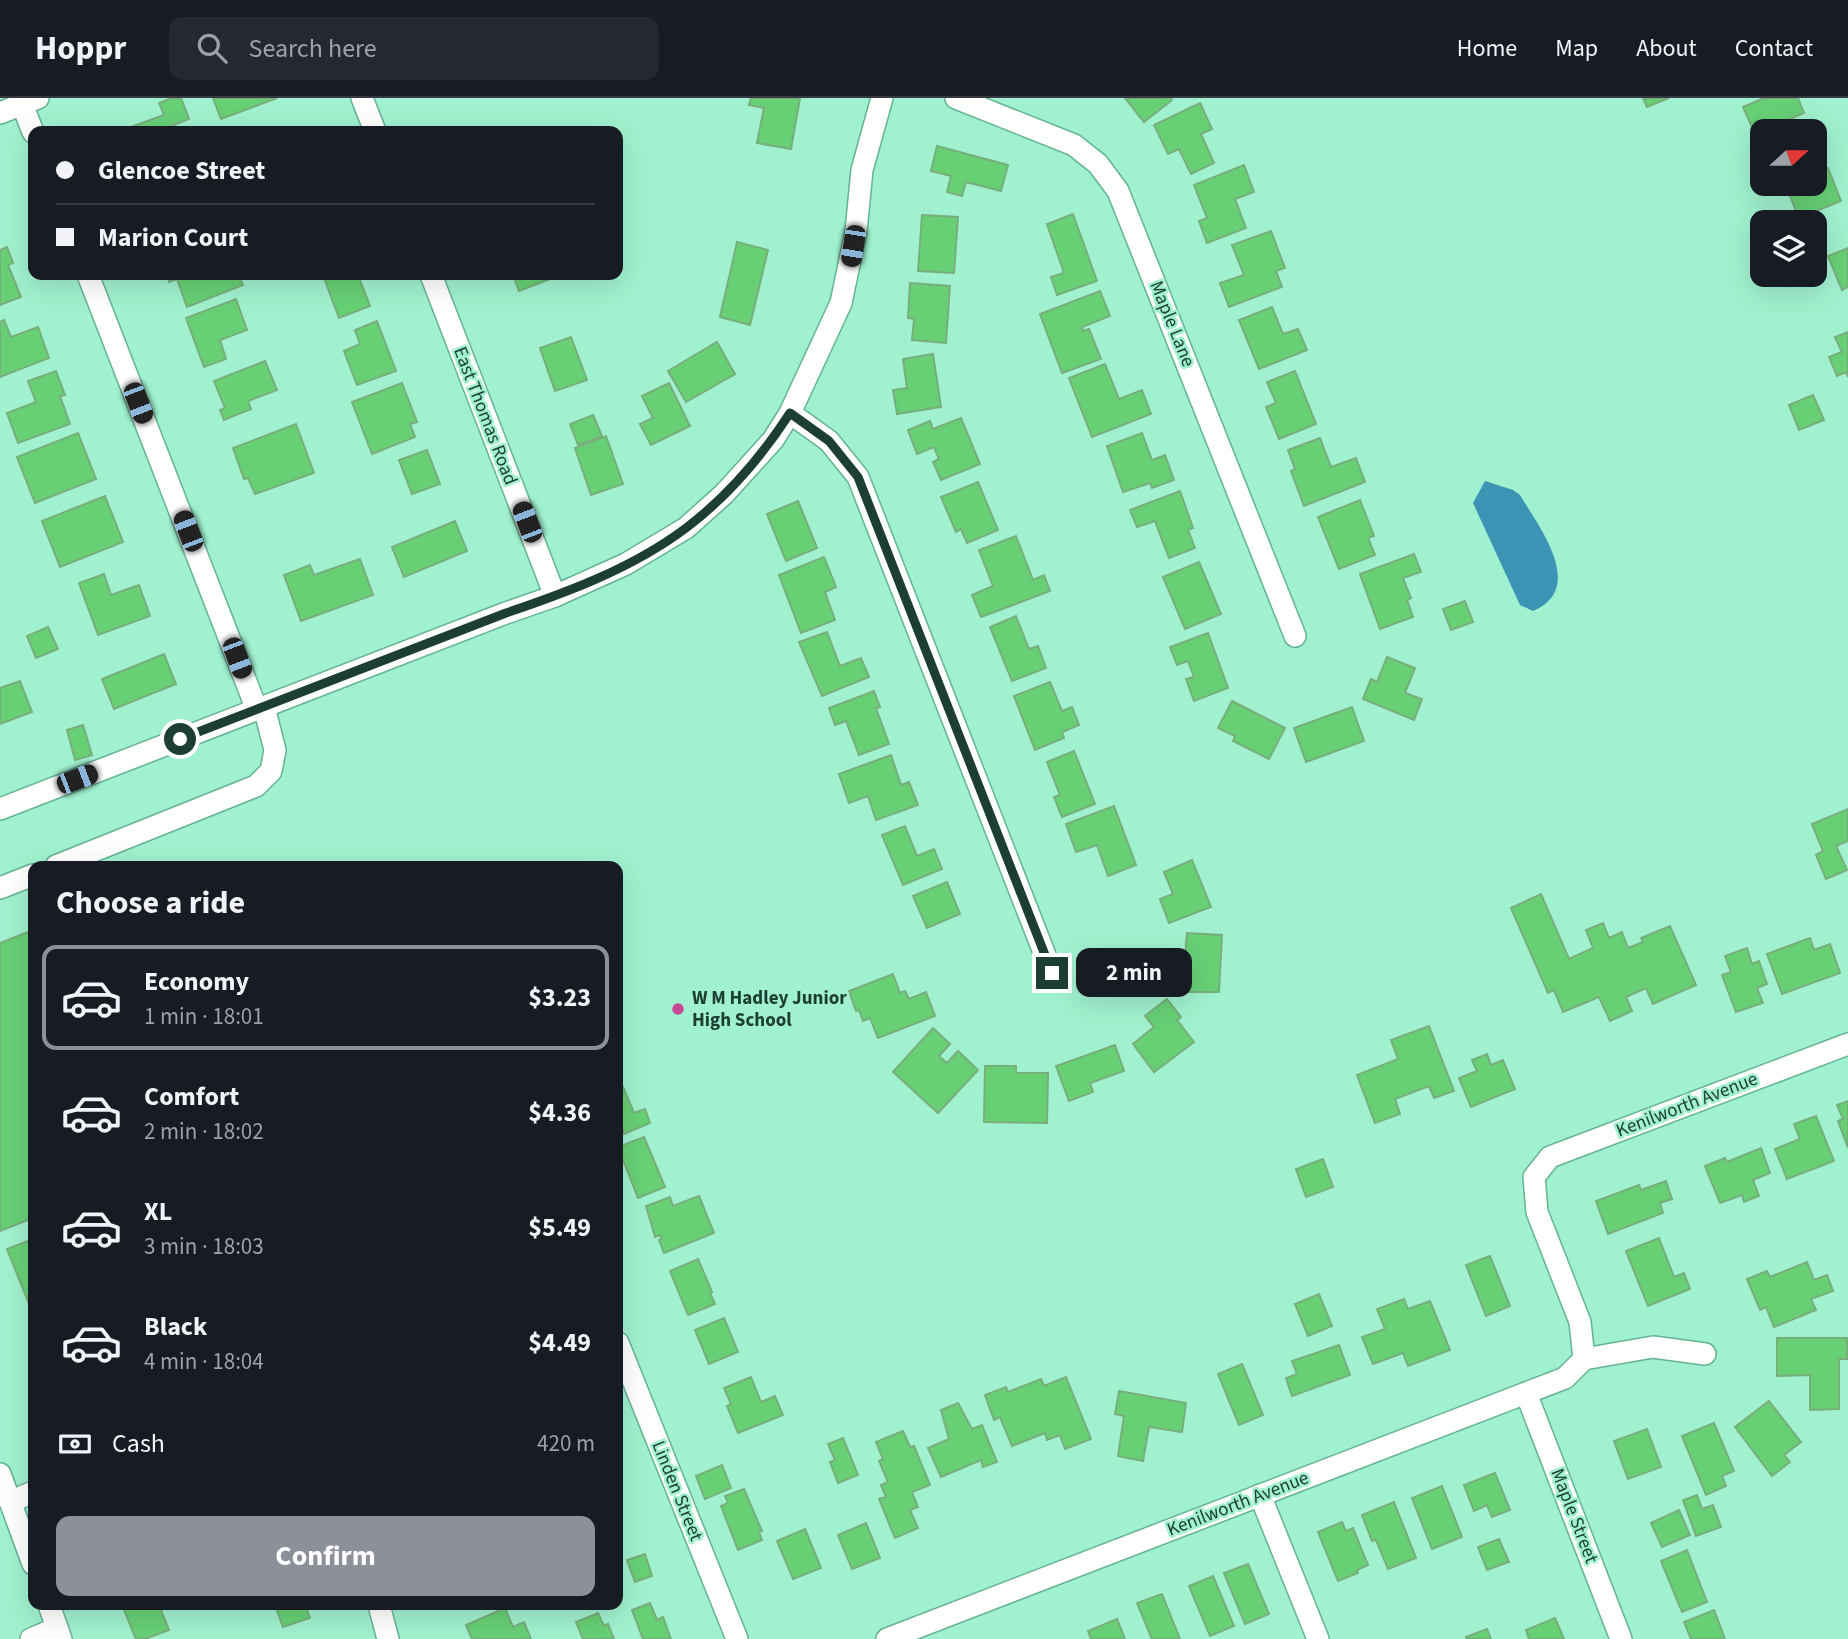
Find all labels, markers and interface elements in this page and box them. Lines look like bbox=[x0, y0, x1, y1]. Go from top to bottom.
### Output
search box bbox=[169, 17, 659, 80]
text: Hoppr bbox=[35, 25, 127, 72]
icon: search bbox=[193, 29, 231, 67]
text: Search here bbox=[249, 30, 377, 67]
text: Home bbox=[1457, 31, 1517, 66]
text: Map bbox=[1555, 31, 1598, 66]
text: About bbox=[1636, 31, 1697, 66]
text: Contact bbox=[1735, 31, 1813, 66]
north arrow bbox=[1750, 119, 1827, 196]
map controls bbox=[1750, 119, 1827, 287]
text: Glencoe Street bbox=[98, 152, 265, 189]
button: layers bbox=[1750, 210, 1827, 287]
text: Marion Court bbox=[98, 219, 248, 256]
car bbox=[840, 224, 867, 268]
street label: Maple Lane bbox=[1143, 277, 1201, 371]
street label: East Thomas Road bbox=[446, 343, 524, 489]
car bbox=[121, 380, 156, 426]
car bbox=[510, 499, 545, 545]
car bbox=[171, 508, 206, 554]
car bbox=[220, 635, 255, 681]
route start bbox=[164, 723, 196, 755]
car bbox=[54, 762, 101, 796]
text: Choose a ride bbox=[56, 880, 245, 926]
callout: 2 min bbox=[1076, 948, 1192, 998]
text: 2 min bbox=[1106, 956, 1162, 989]
route end bbox=[1036, 957, 1068, 989]
text: Economy bbox=[144, 963, 249, 1000]
icon: car bbox=[60, 966, 123, 1029]
text: $3.23 bbox=[528, 979, 591, 1016]
place label: W M Hadley Junior High School bbox=[692, 985, 847, 1034]
text: 1 min · 18:01 bbox=[144, 1000, 264, 1033]
marker: W M Hadley Junior High School bbox=[670, 1001, 686, 1017]
street label: Kenilworth Avenue bbox=[1612, 1066, 1762, 1144]
text: Comfort bbox=[144, 1078, 239, 1115]
icon: car bbox=[60, 1081, 123, 1144]
text: $4.36 bbox=[528, 1094, 591, 1131]
text: 2 min · 18:02 bbox=[144, 1115, 264, 1148]
text: XL bbox=[144, 1193, 172, 1230]
icon: car bbox=[60, 1196, 123, 1259]
text: $5.49 bbox=[528, 1209, 591, 1246]
text: 3 min · 18:03 bbox=[144, 1230, 264, 1263]
text: Black bbox=[144, 1308, 207, 1345]
icon: car bbox=[60, 1311, 123, 1374]
text: $4.49 bbox=[528, 1324, 591, 1361]
text: 4 min · 18:04 bbox=[144, 1345, 264, 1378]
icon: cash bbox=[56, 1425, 94, 1463]
text: Cash bbox=[112, 1425, 165, 1462]
text: 420 m bbox=[537, 1427, 595, 1460]
street label: Linden Street bbox=[645, 1437, 710, 1546]
street label: Kenilworth Avenue bbox=[1163, 1465, 1313, 1543]
street label: Maple Street bbox=[1544, 1465, 1605, 1568]
button: Confirm bbox=[56, 1516, 595, 1596]

